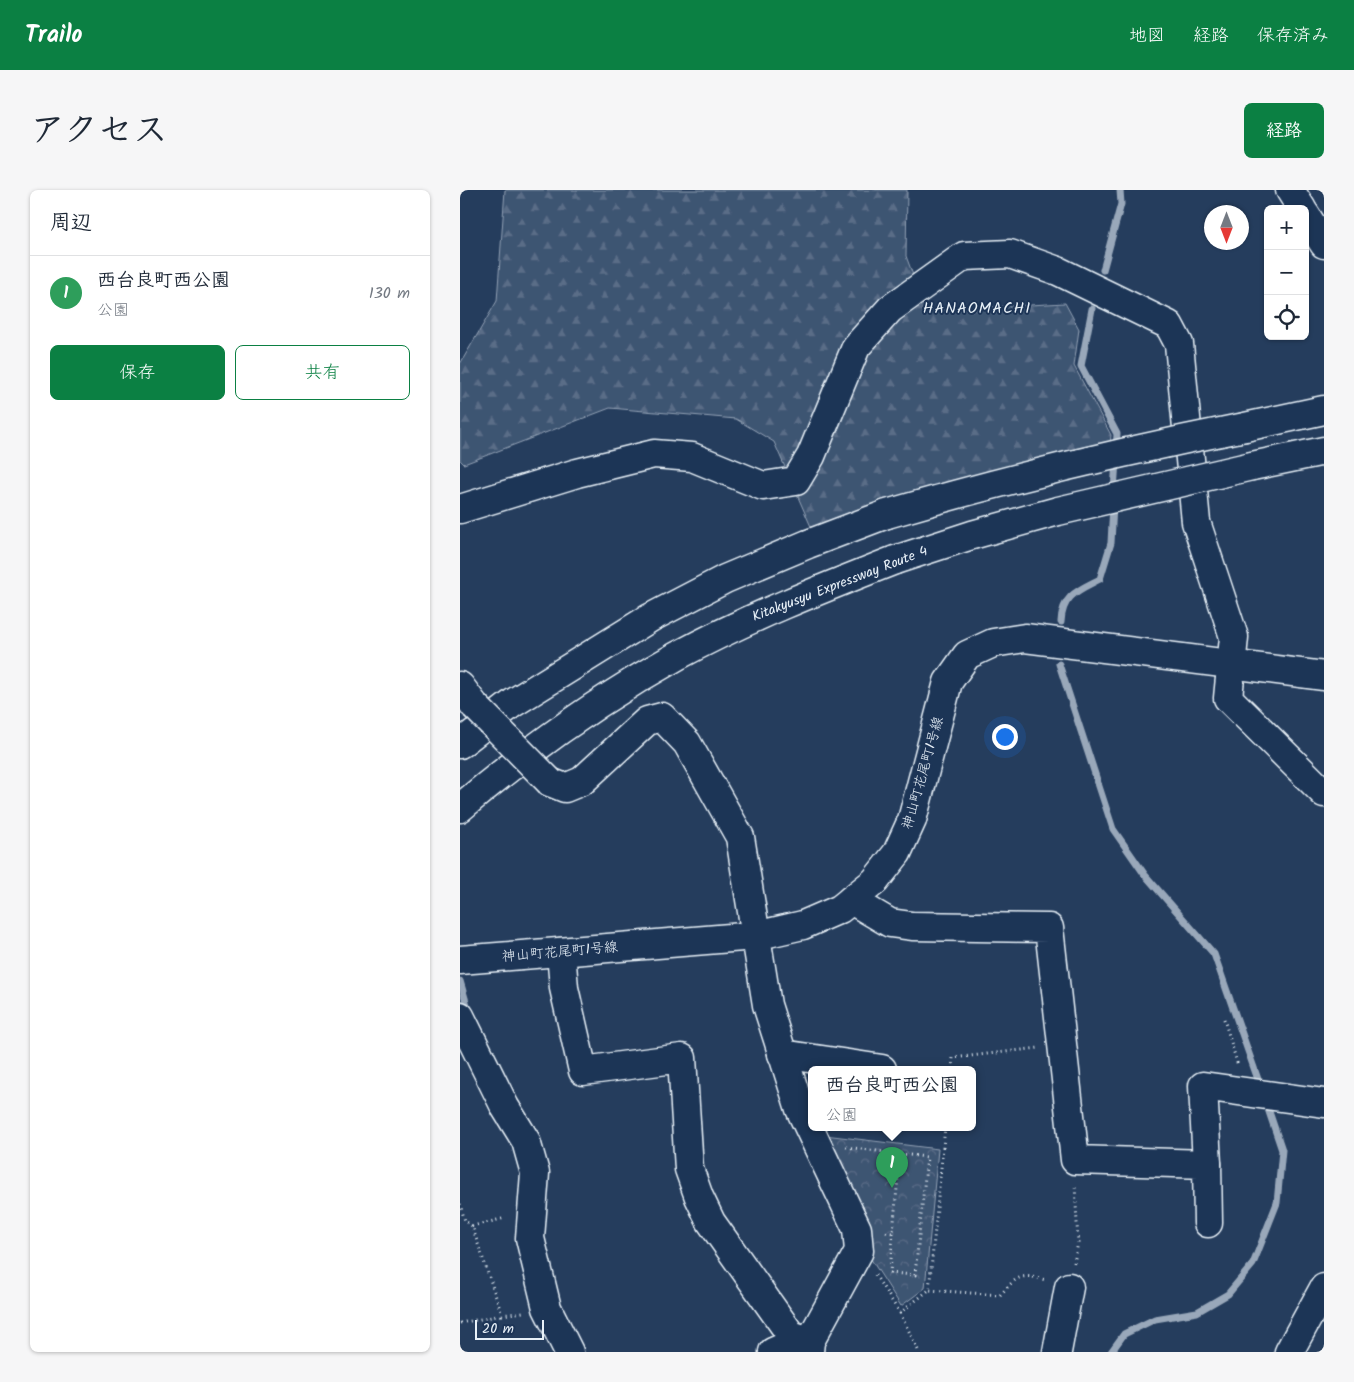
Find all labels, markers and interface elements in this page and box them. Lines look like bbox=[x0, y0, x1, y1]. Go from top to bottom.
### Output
text: Trailo bbox=[25, 16, 83, 55]
text: 地図 bbox=[1129, 22, 1165, 51]
text: 経路 bbox=[1193, 22, 1229, 51]
text: 保存済み bbox=[1257, 22, 1329, 51]
button: 経路 bbox=[1244, 103, 1324, 158]
text: アクセス bbox=[30, 104, 168, 160]
north arrow bbox=[1204, 205, 1249, 250]
map controls bbox=[1264, 205, 1309, 340]
button: + bbox=[1264, 205, 1309, 250]
text: 周辺 bbox=[50, 207, 92, 240]
button: − bbox=[1264, 250, 1309, 295]
text: 西台良町西公園 bbox=[97, 266, 230, 296]
text: 1 bbox=[64, 281, 68, 306]
text: 130 m bbox=[369, 281, 410, 306]
button: locate bbox=[1264, 295, 1309, 340]
district label: HANAOMACHI bbox=[923, 296, 1031, 321]
text: 公園 bbox=[97, 298, 129, 323]
button: 保存 bbox=[50, 345, 225, 400]
button: 共有 bbox=[235, 345, 410, 400]
street label: Kitakyusyu Expressway Route 4 bbox=[749, 540, 931, 628]
street label: 神山町花尾町1号線 bbox=[896, 714, 950, 832]
your location bbox=[992, 724, 1018, 750]
street label: 神山町花尾町1号線 bbox=[501, 936, 619, 968]
popup bbox=[808, 1066, 976, 1131]
text: 西台良町西公園 bbox=[825, 1071, 959, 1101]
text: 公園 bbox=[825, 1103, 858, 1128]
pin: 1 bbox=[876, 1147, 908, 1188]
scale bar bbox=[475, 1317, 544, 1340]
text: 20 m bbox=[482, 1318, 514, 1340]

